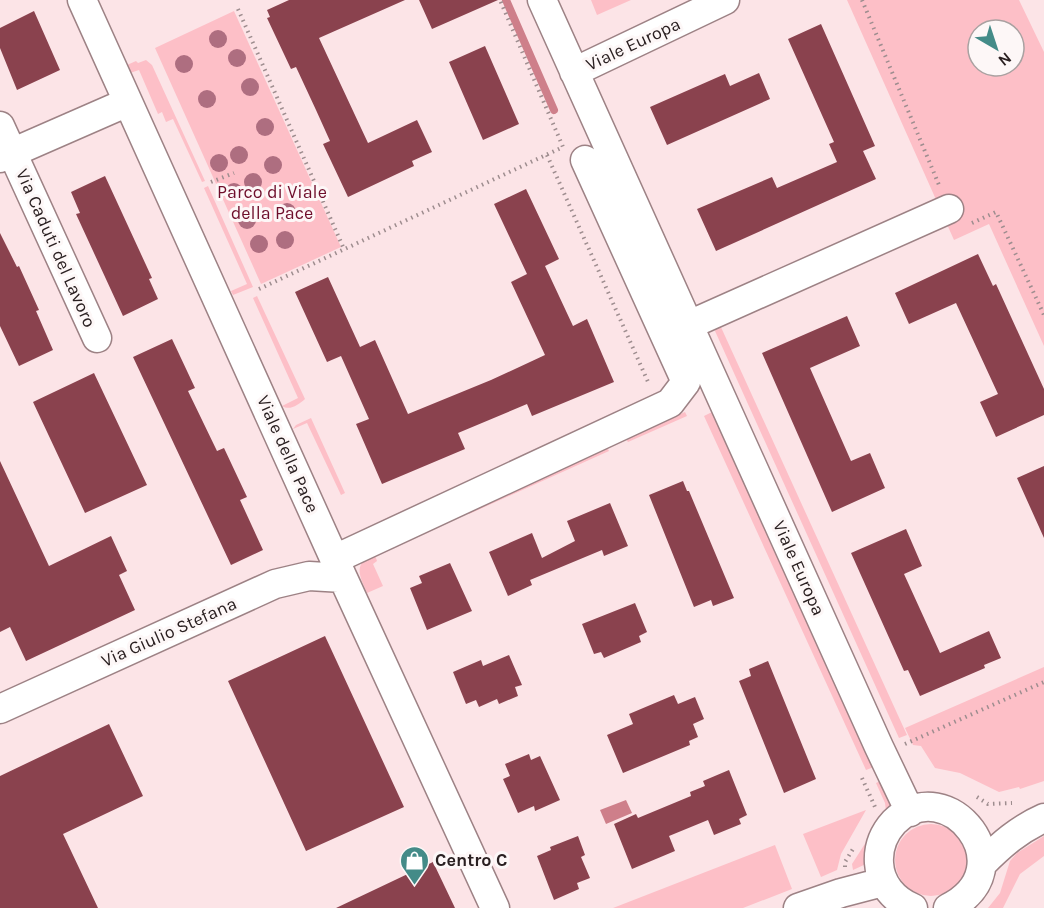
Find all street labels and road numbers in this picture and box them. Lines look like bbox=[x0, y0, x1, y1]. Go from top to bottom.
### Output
street label: Viale Europa bbox=[582, 13, 684, 75]
street label: Via Caduti del Lavoro bbox=[11, 165, 101, 331]
street label: Viale della Pace bbox=[252, 392, 324, 516]
street label: Viale Europa bbox=[768, 517, 830, 619]
street label: Via Giulio Stefana bbox=[98, 592, 240, 672]

